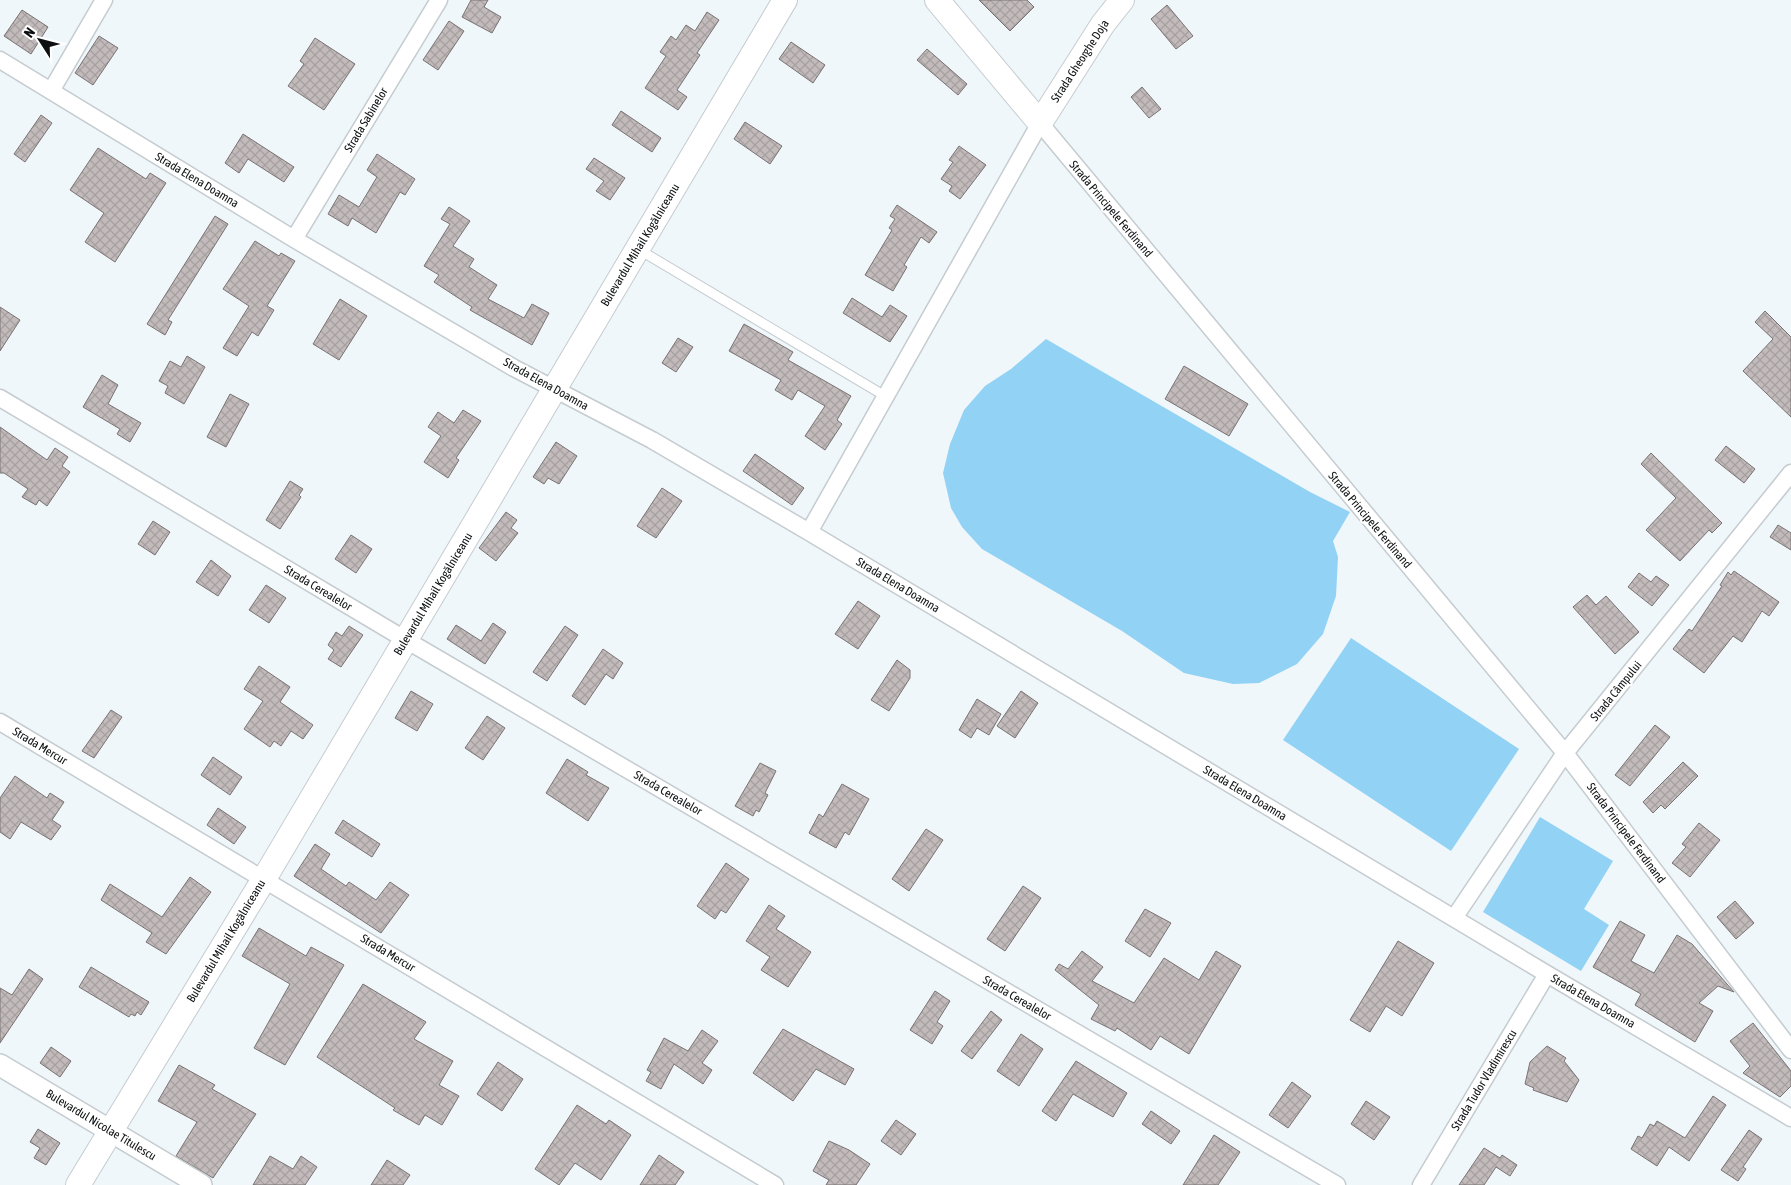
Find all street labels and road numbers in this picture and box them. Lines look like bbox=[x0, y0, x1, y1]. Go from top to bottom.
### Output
street label: Strada Gheorghe Doja bbox=[1048, 17, 1112, 105]
street label: Strada Sabinelor bbox=[341, 85, 391, 155]
street label: Strada Elena Doamna bbox=[153, 150, 241, 210]
street label: Strada Principele Ferdinand bbox=[1067, 158, 1155, 260]
street label: Bulevardul Mihail Kogălniceanu bbox=[598, 181, 682, 309]
street label: Strada Elena Doamna bbox=[501, 355, 591, 413]
street label: Strada Principele Ferdinand bbox=[1326, 469, 1414, 571]
street label: Bulevardul Mihail Kogălniceanu bbox=[391, 530, 475, 658]
street label: Strada Elena Doamna bbox=[854, 555, 942, 615]
street label: Strada Cerealelor bbox=[282, 562, 355, 614]
street label: Strada Câmpului bbox=[1588, 658, 1644, 724]
street label: Strada Mercur bbox=[10, 724, 70, 768]
street label: Strada Elena Doamna bbox=[1201, 763, 1289, 823]
street label: Strada Cerealelor bbox=[631, 768, 705, 818]
street label: Strada Principele Ferdinand bbox=[1584, 780, 1668, 886]
street label: Bulevardul Mihail Kogălniceanu bbox=[184, 877, 268, 1005]
street label: Strada Mercur bbox=[358, 931, 418, 975]
street label: Strada Elena Doamna bbox=[1548, 971, 1638, 1031]
street label: Strada Cerealelor bbox=[980, 973, 1054, 1023]
street label: Strada Tudor Vladimirescu bbox=[1448, 1027, 1520, 1133]
street label: Bulevardul Nicolae Titulescu bbox=[43, 1087, 159, 1164]

